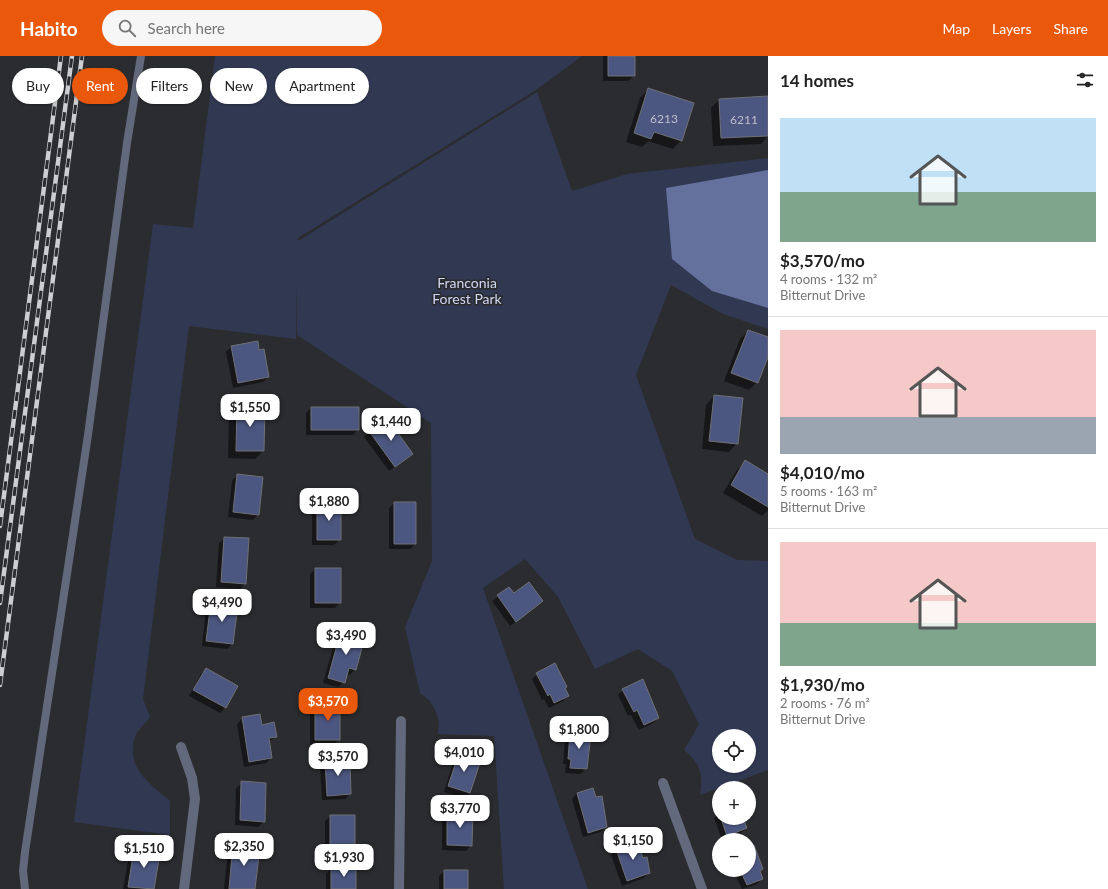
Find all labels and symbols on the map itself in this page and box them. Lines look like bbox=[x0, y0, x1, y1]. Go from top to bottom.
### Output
house number: 6213 bbox=[650, 111, 678, 126]
house number: 6211 bbox=[730, 112, 758, 127]
park label: Franconia Forest Park bbox=[432, 274, 503, 307]
pin: $1,550 bbox=[217, 394, 283, 428]
pin: $1,440 bbox=[358, 408, 424, 442]
pin: $1,880 bbox=[296, 488, 362, 522]
pin: $4,490 bbox=[189, 589, 255, 623]
pin: $3,490 bbox=[313, 622, 379, 656]
pin: $3,570 bbox=[295, 688, 361, 722]
pin: $1,800 bbox=[546, 716, 612, 750]
pin: $4,010 bbox=[431, 739, 497, 773]
pin: $3,570 bbox=[305, 743, 371, 777]
pin: $3,770 bbox=[427, 795, 493, 829]
pin: $1,150 bbox=[600, 827, 666, 861]
pin: $2,350 bbox=[211, 833, 277, 867]
pin: $1,510 bbox=[111, 835, 177, 869]
pin: $1,930 bbox=[311, 844, 377, 878]

